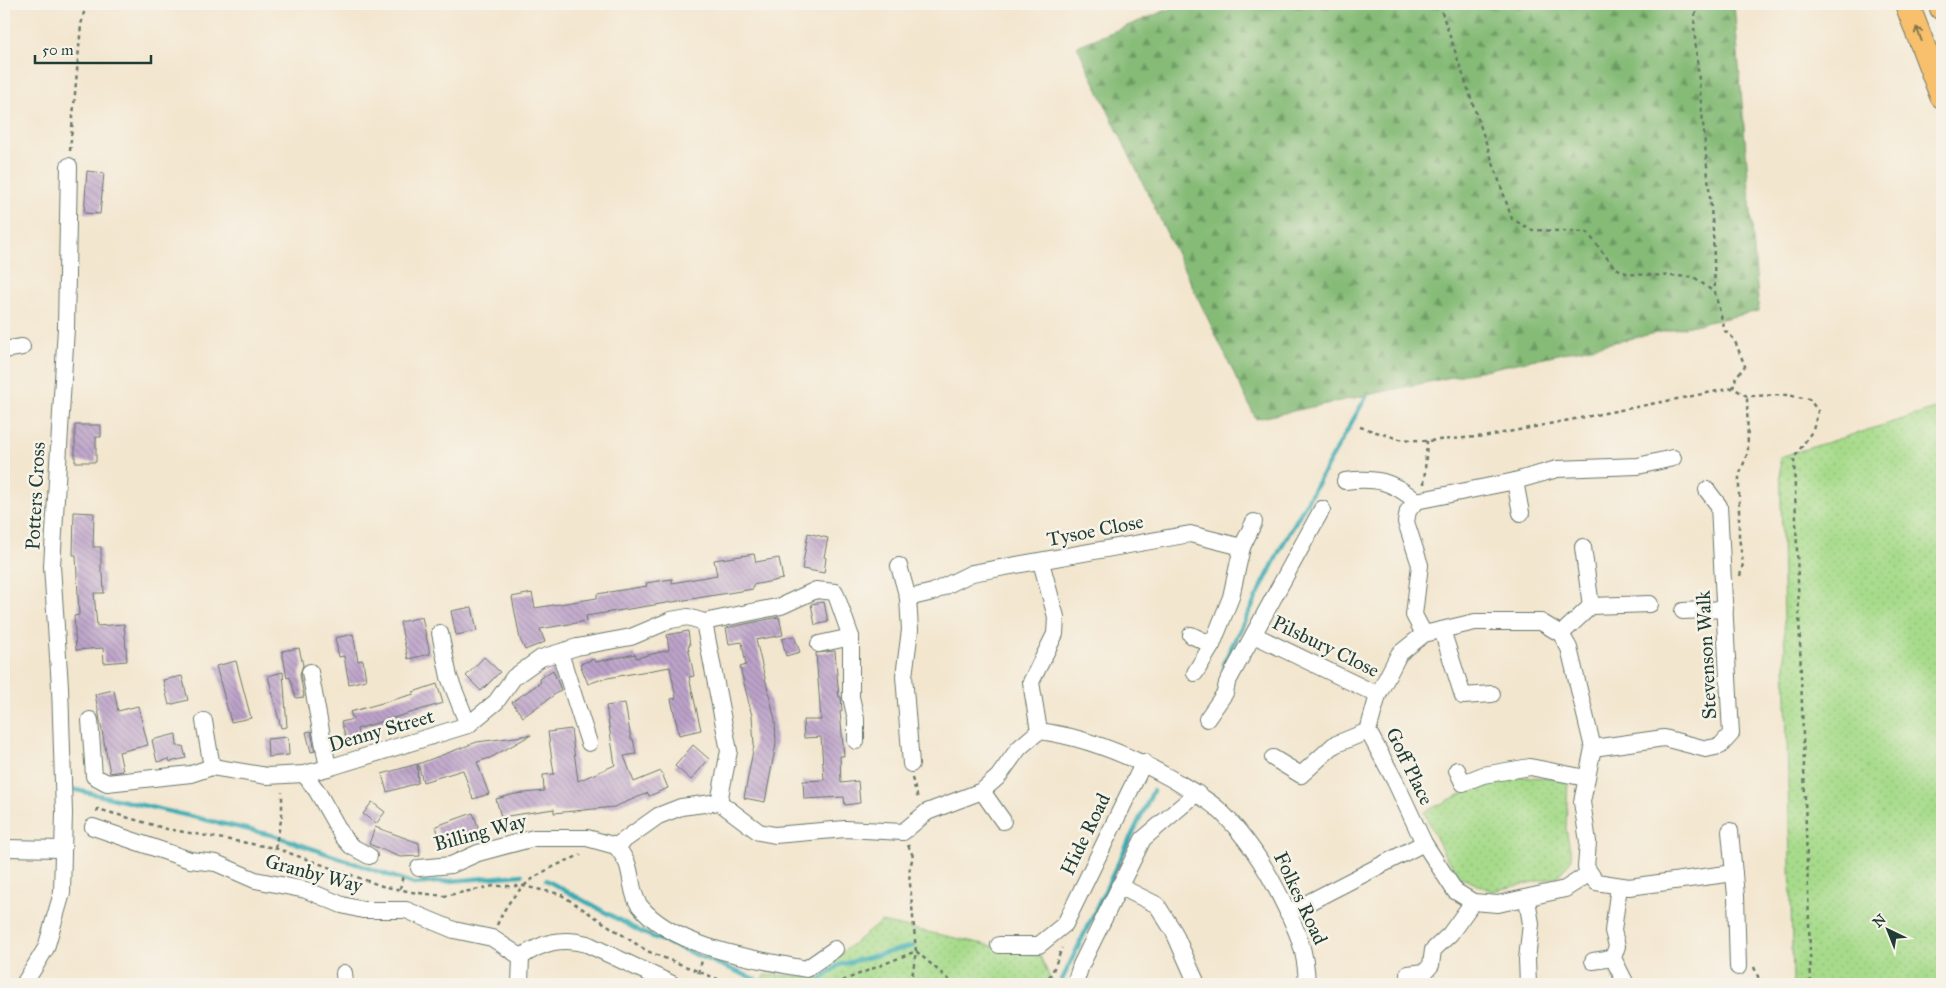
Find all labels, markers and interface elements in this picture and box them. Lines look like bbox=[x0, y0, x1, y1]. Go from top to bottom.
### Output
one-way arrow bbox=[1914, 27, 1923, 42]
scale bar bbox=[35, 32, 151, 64]
text: 50 m bbox=[42, 41, 74, 59]
street label: Potters Cross bbox=[20, 441, 50, 551]
street label: Tysoe Close bbox=[1045, 509, 1145, 551]
street label: Stevenson Walk bbox=[1691, 589, 1721, 720]
street label: Pilsbury Close bbox=[1269, 610, 1383, 682]
street label: Denny Street bbox=[325, 703, 437, 757]
street label: Goff Place bbox=[1381, 723, 1439, 809]
street label: Hide Road bbox=[1055, 789, 1115, 879]
street label: Billing Way bbox=[431, 808, 530, 857]
street label: Granby Way bbox=[263, 848, 366, 898]
street label: Folkes Road bbox=[1269, 848, 1333, 948]
north arrow bbox=[1864, 906, 1914, 956]
text: N bbox=[1869, 911, 1890, 931]

